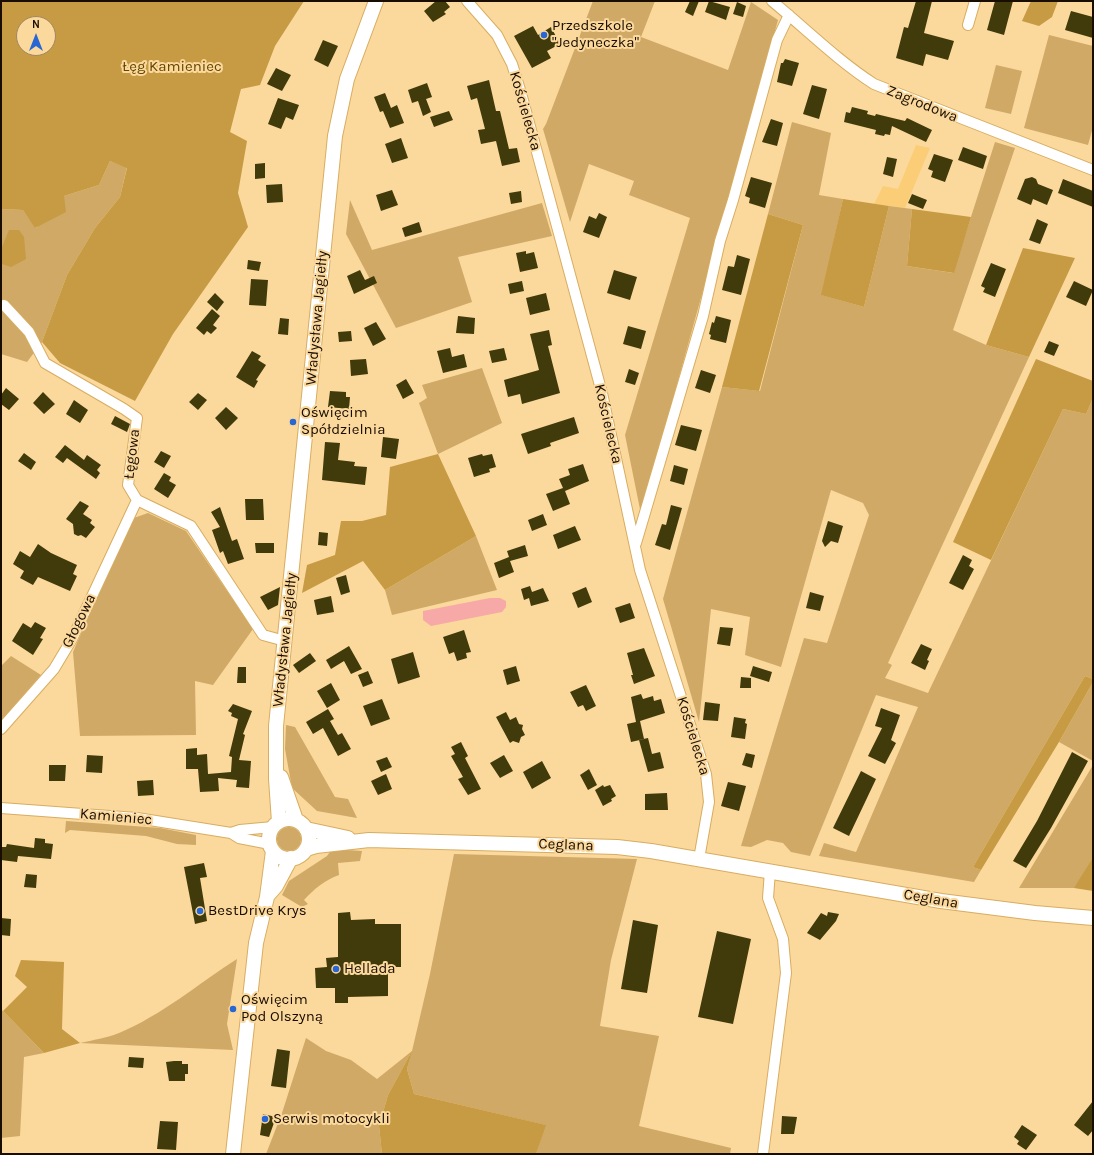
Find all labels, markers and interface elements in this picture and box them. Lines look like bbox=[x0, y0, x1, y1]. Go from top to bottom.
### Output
north arrow bbox=[16, 16, 56, 56]
place label: Przedszkole "Jedyneczka" bbox=[552, 17, 639, 52]
text: N bbox=[32, 18, 40, 31]
marker: Przedszkole "Jedyneczka" bbox=[539, 30, 549, 40]
park label: Łęg Kamieniec bbox=[122, 58, 222, 76]
street label: Kościelecka bbox=[505, 69, 545, 153]
street label: Zagrodowa bbox=[884, 82, 960, 126]
street label: Władysława Jagiełły bbox=[302, 250, 332, 386]
street label: Kościelecka bbox=[590, 382, 626, 466]
place label: Oświęcim Spółdzielnia bbox=[301, 404, 385, 439]
marker: Oświęcim Spółdzielnia bbox=[288, 417, 298, 427]
street label: Łęgowa bbox=[120, 428, 144, 480]
street label: Władysława Jagiełły bbox=[269, 572, 301, 708]
street label: Głogowa bbox=[58, 591, 100, 651]
street label: Kościelecka bbox=[672, 694, 714, 778]
street label: Kamieniec bbox=[79, 805, 153, 829]
street label: Ceglana bbox=[538, 835, 594, 855]
street label: Ceglana bbox=[902, 885, 960, 913]
place label: BestDrive Krys bbox=[208, 902, 307, 920]
marker: BestDrive Krys bbox=[195, 906, 205, 916]
place label: Hellada bbox=[344, 960, 396, 978]
marker: Hellada bbox=[331, 964, 341, 974]
place label: Oświęcim Pod Olszyną bbox=[241, 991, 323, 1026]
marker: Oświęcim Pod Olszyną bbox=[228, 1004, 238, 1014]
place label: Serwis motocykli bbox=[273, 1110, 390, 1128]
marker: Serwis motocykli bbox=[260, 1114, 270, 1124]

